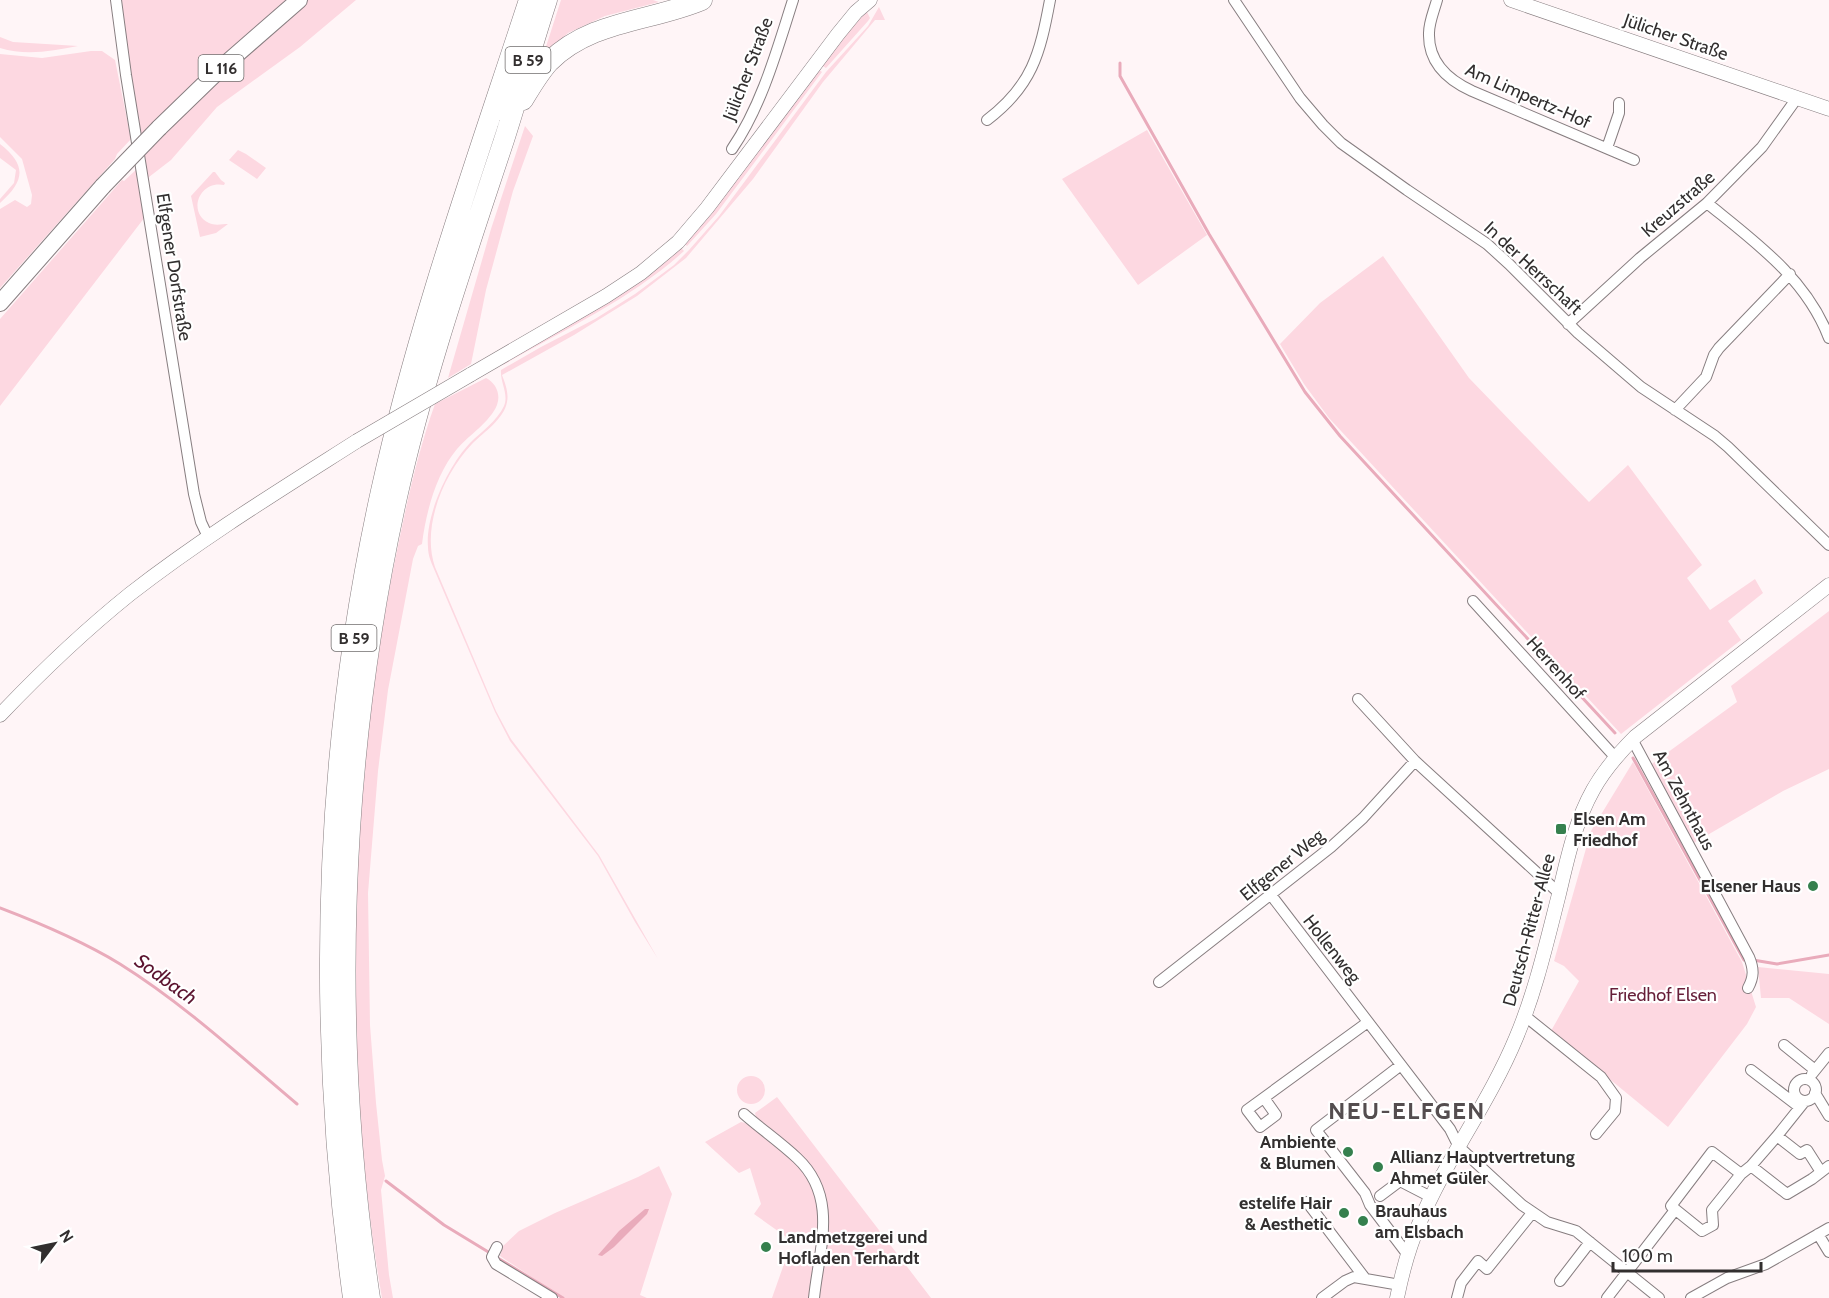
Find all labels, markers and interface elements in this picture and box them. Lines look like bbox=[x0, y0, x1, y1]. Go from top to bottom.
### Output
street label: Jülicher Straße bbox=[1620, 9, 1731, 65]
street label: Jülicher Straße bbox=[718, 14, 778, 125]
road number: B 59 bbox=[506, 47, 550, 73]
road number: L 116 bbox=[198, 55, 244, 81]
street label: Am Limpertz-Hof bbox=[1462, 59, 1594, 133]
street label: Kreuzstraße bbox=[1637, 166, 1719, 242]
street label: Elfgener Dorfstraße bbox=[151, 192, 197, 342]
street label: In der Herrschaft bbox=[1479, 217, 1587, 319]
road number: B 59 bbox=[332, 625, 376, 651]
street label: Herrenhof bbox=[1522, 632, 1590, 704]
street label: Am Zehnthaus bbox=[1648, 746, 1720, 854]
place label: Elsen Am Friedhof bbox=[1573, 808, 1646, 851]
marker: Elsen Am Friedhof bbox=[1554, 822, 1568, 836]
street label: Elfgener Weg bbox=[1236, 824, 1329, 906]
street label: Deutsch-Ritter-Allee bbox=[1498, 851, 1560, 1009]
place label: Elsener Haus bbox=[1701, 875, 1801, 897]
marker: Elsener Haus bbox=[1806, 879, 1820, 893]
street label: Hollenweg bbox=[1298, 910, 1366, 989]
water label: Sodbach bbox=[130, 948, 202, 1010]
park label: Friedhof Elsen bbox=[1609, 984, 1717, 1006]
district label: NEU-ELFGEN bbox=[1328, 1096, 1486, 1125]
place label: Ambiente & Blumen bbox=[1260, 1131, 1336, 1174]
marker: Ambiente & Blumen bbox=[1341, 1145, 1355, 1159]
place label: Allianz Hauptvertretung Ahmet Güler bbox=[1390, 1146, 1575, 1189]
marker: Allianz Hauptvertretung Ahmet Güler bbox=[1371, 1160, 1385, 1174]
place label: estelife Hair & Aesthetic bbox=[1239, 1192, 1332, 1235]
place label: Brauhaus am Elsbach bbox=[1375, 1200, 1464, 1243]
marker: estelife Hair & Aesthetic bbox=[1337, 1206, 1351, 1220]
north arrow bbox=[24, 1214, 84, 1274]
marker: Brauhaus am Elsbach bbox=[1356, 1214, 1370, 1228]
text: N bbox=[55, 1226, 77, 1246]
place label: Landmetzgerei und Hofladen Terhardt bbox=[778, 1226, 927, 1269]
scale bar bbox=[1613, 1235, 1762, 1273]
marker: Landmetzgerei und Hofladen Terhardt bbox=[759, 1240, 773, 1254]
text: 100 m bbox=[1622, 1245, 1673, 1267]

